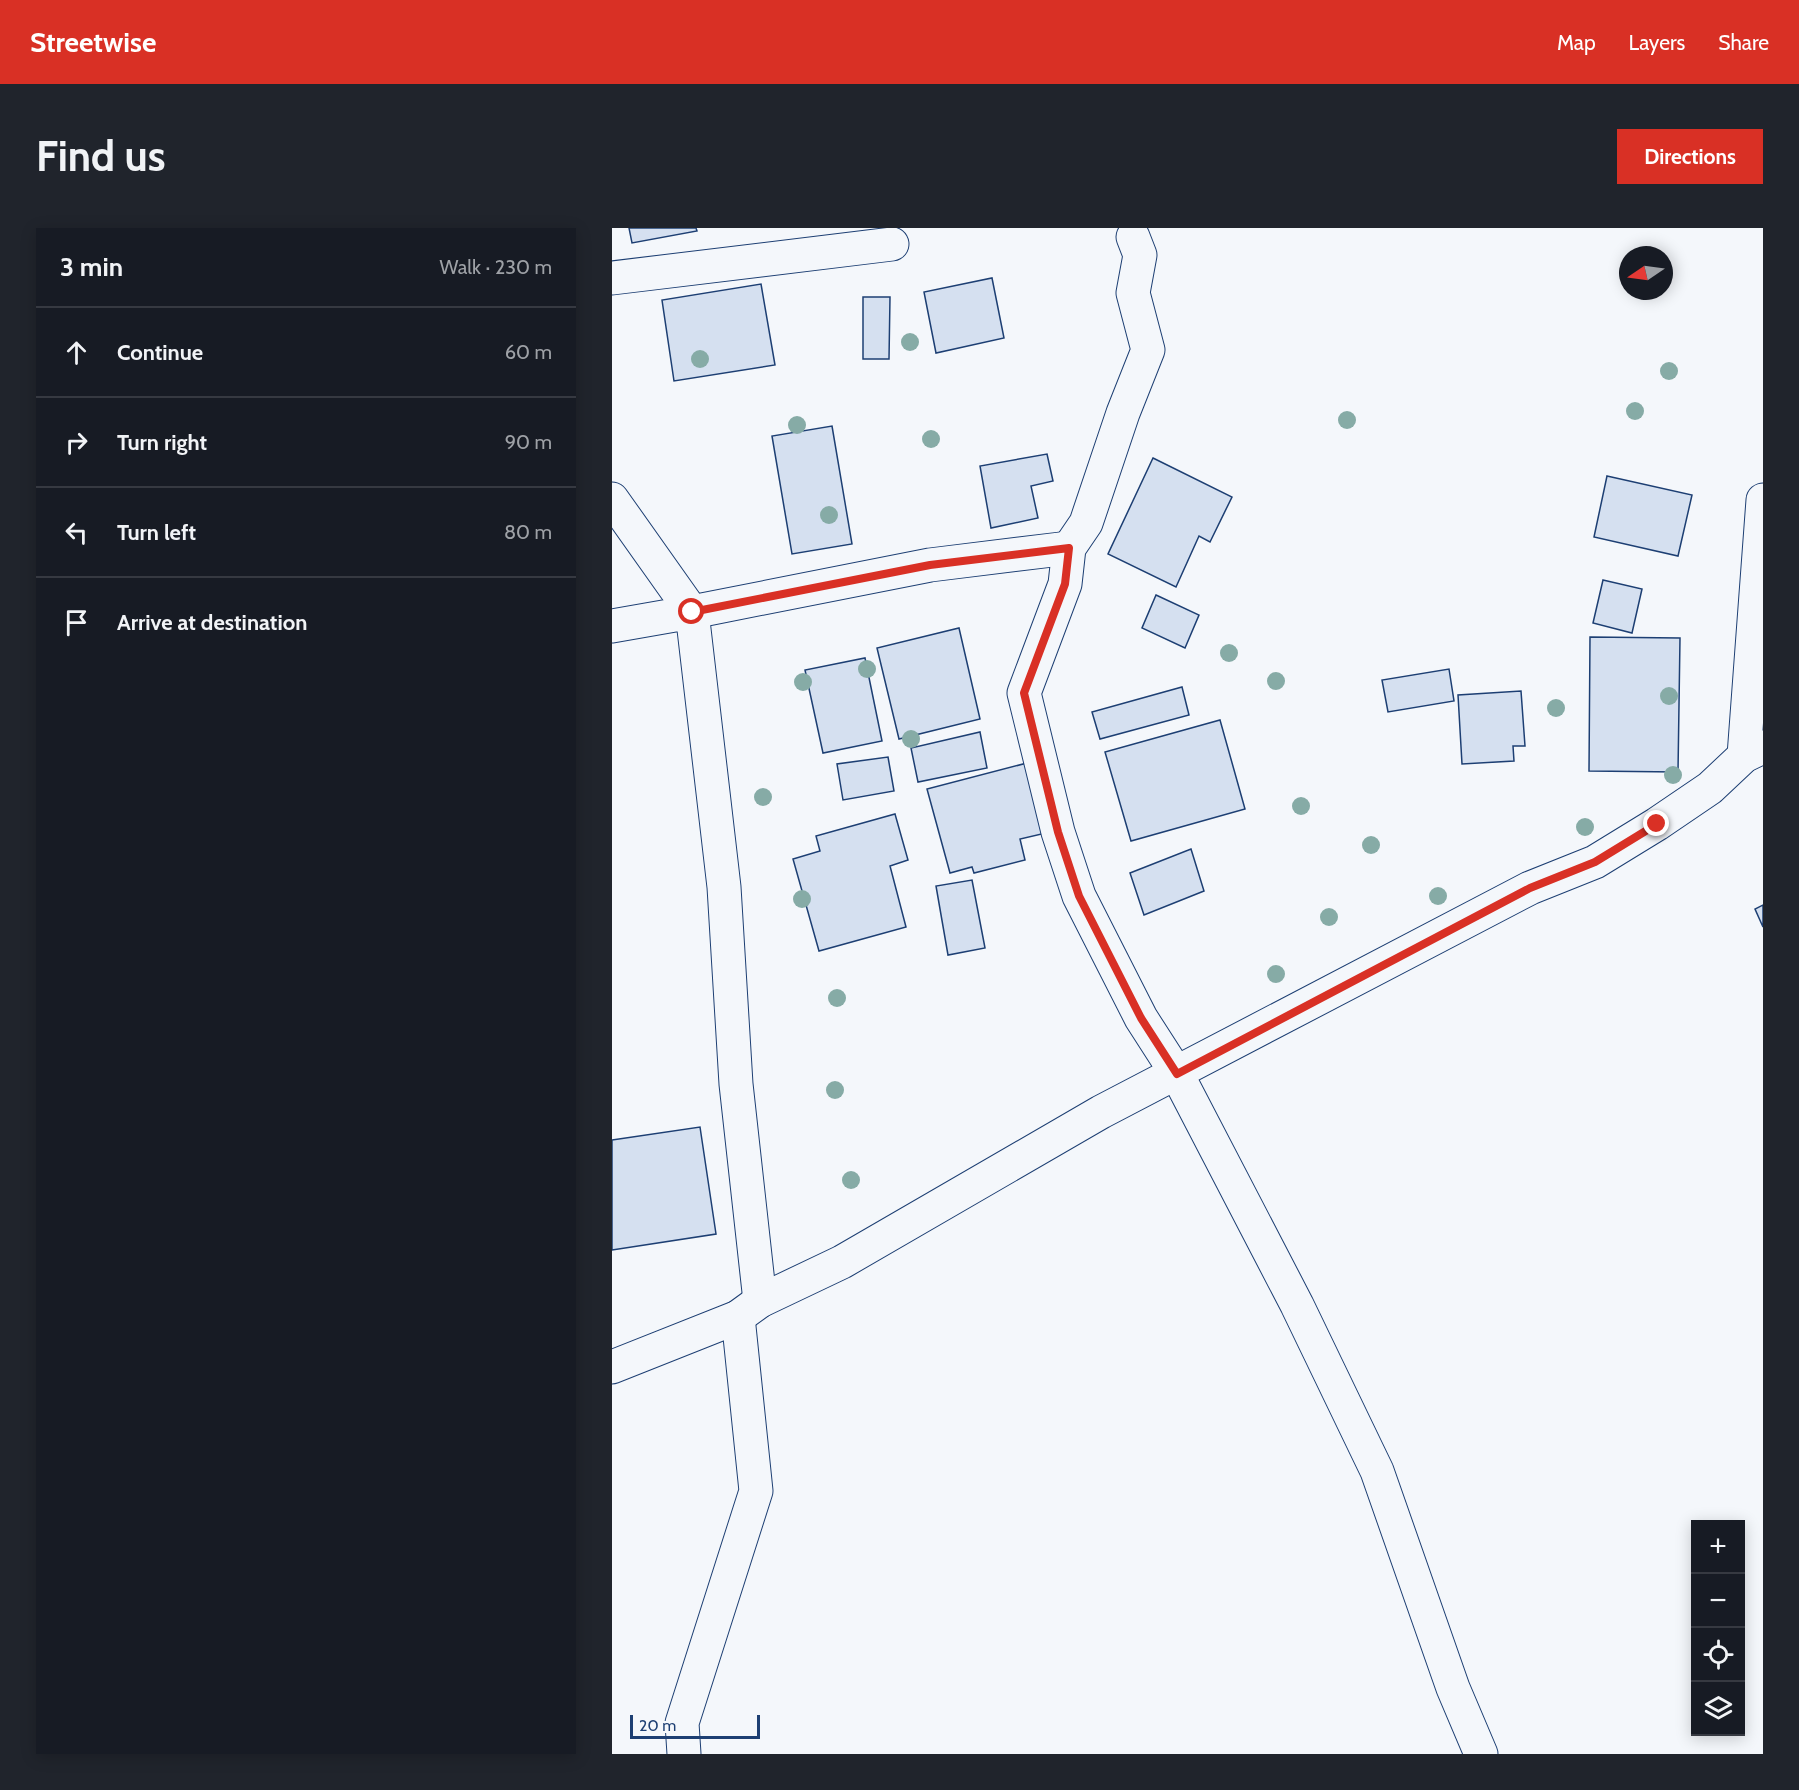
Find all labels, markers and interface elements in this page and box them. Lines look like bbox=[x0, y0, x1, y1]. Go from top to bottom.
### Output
text: Streetwise bbox=[30, 25, 156, 59]
text: Map bbox=[1557, 30, 1596, 55]
text: Layers bbox=[1629, 30, 1685, 55]
text: Share bbox=[1718, 30, 1769, 55]
button: Directions bbox=[1617, 129, 1763, 184]
text: Find us bbox=[36, 130, 165, 182]
north arrow bbox=[1619, 246, 1673, 300]
text: 3 min bbox=[60, 251, 123, 283]
text: Walk · 230 m bbox=[440, 255, 552, 279]
icon: ahead bbox=[60, 336, 93, 369]
text: Continue bbox=[117, 339, 203, 366]
text: 60 m bbox=[505, 340, 552, 364]
icon: right bbox=[60, 426, 93, 459]
text: Turn right bbox=[117, 429, 207, 456]
text: 90 m bbox=[505, 430, 552, 454]
icon: left bbox=[60, 516, 93, 549]
text: Turn left bbox=[117, 519, 196, 546]
text: 80 m bbox=[504, 520, 552, 544]
route start bbox=[678, 598, 704, 624]
icon: arrive bbox=[60, 606, 93, 639]
text: Arrive at destination bbox=[117, 609, 307, 636]
route end bbox=[1643, 810, 1669, 836]
map controls bbox=[1691, 1520, 1745, 1736]
button: + bbox=[1691, 1520, 1745, 1574]
button: − bbox=[1691, 1574, 1745, 1628]
button: locate bbox=[1691, 1628, 1745, 1682]
button: layers bbox=[1691, 1682, 1745, 1736]
scale bar bbox=[630, 1712, 760, 1740]
text: 20 m bbox=[639, 1716, 676, 1735]

